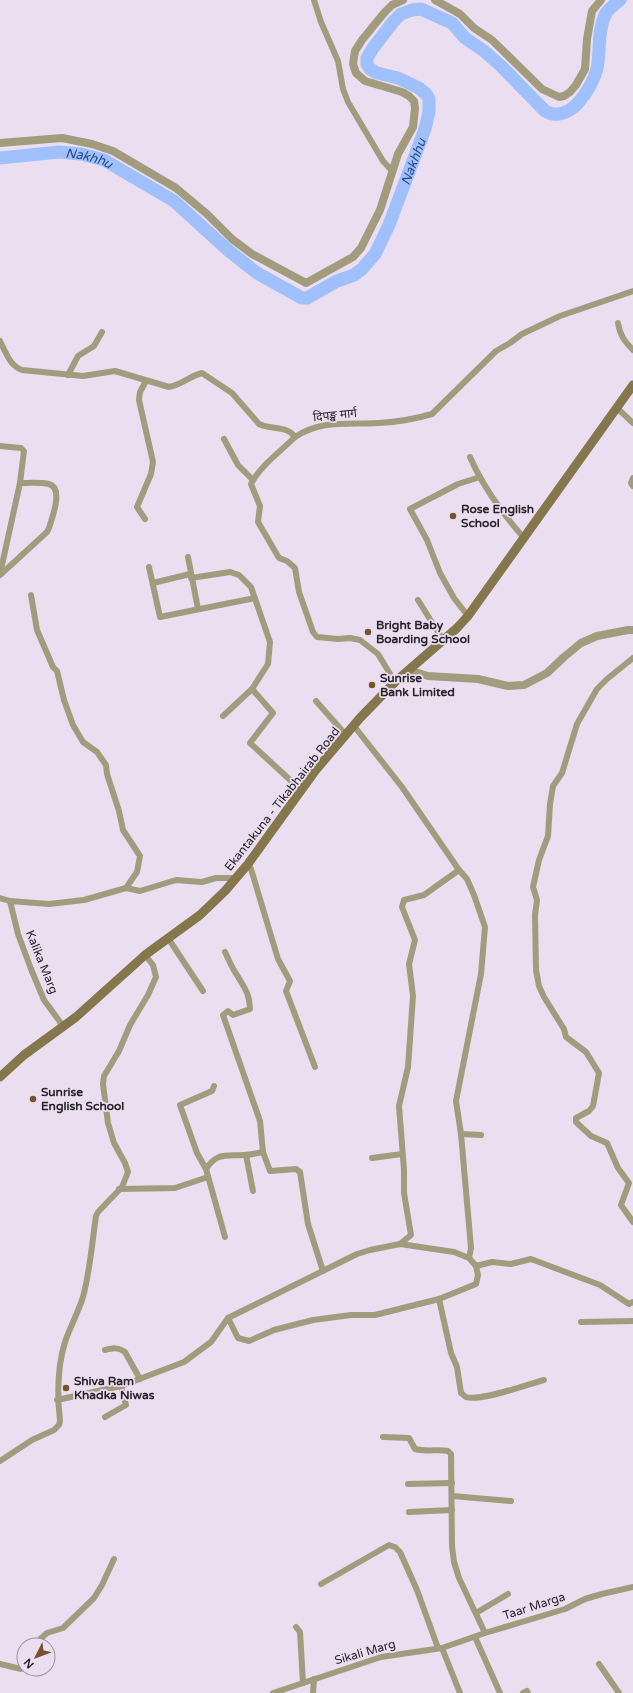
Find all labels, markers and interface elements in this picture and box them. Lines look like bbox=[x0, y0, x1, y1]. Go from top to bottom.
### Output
water label: Nakhhu bbox=[398, 135, 430, 187]
water label: Nakhhu bbox=[65, 146, 116, 173]
street label: दिपङ्ख मार्ग bbox=[312, 405, 359, 424]
place label: Rose English School bbox=[461, 502, 534, 530]
marker: Rose English School bbox=[448, 511, 458, 521]
place label: Bright Baby Boarding School bbox=[376, 618, 470, 647]
marker: Bright Baby Boarding School bbox=[363, 627, 373, 637]
place label: Sunrise Bank Limited bbox=[380, 671, 455, 699]
marker: Sunrise Bank Limited bbox=[367, 680, 377, 690]
street label: Ekantakuna - Tikabhairab Road bbox=[222, 724, 342, 874]
street label: Kalika Marg bbox=[23, 928, 61, 996]
place label: Sunrise English School bbox=[41, 1085, 124, 1114]
marker: Sunrise English School bbox=[28, 1094, 38, 1104]
place label: Shiva Ram Khadka Niwas bbox=[74, 1374, 155, 1402]
marker: Shiva Ram Khadka Niwas bbox=[61, 1383, 71, 1393]
street label: Taar Marga bbox=[501, 1589, 567, 1623]
north arrow bbox=[16, 1637, 56, 1677]
street label: Sikali Marg bbox=[333, 1637, 397, 1667]
text: N bbox=[21, 1656, 37, 1671]

